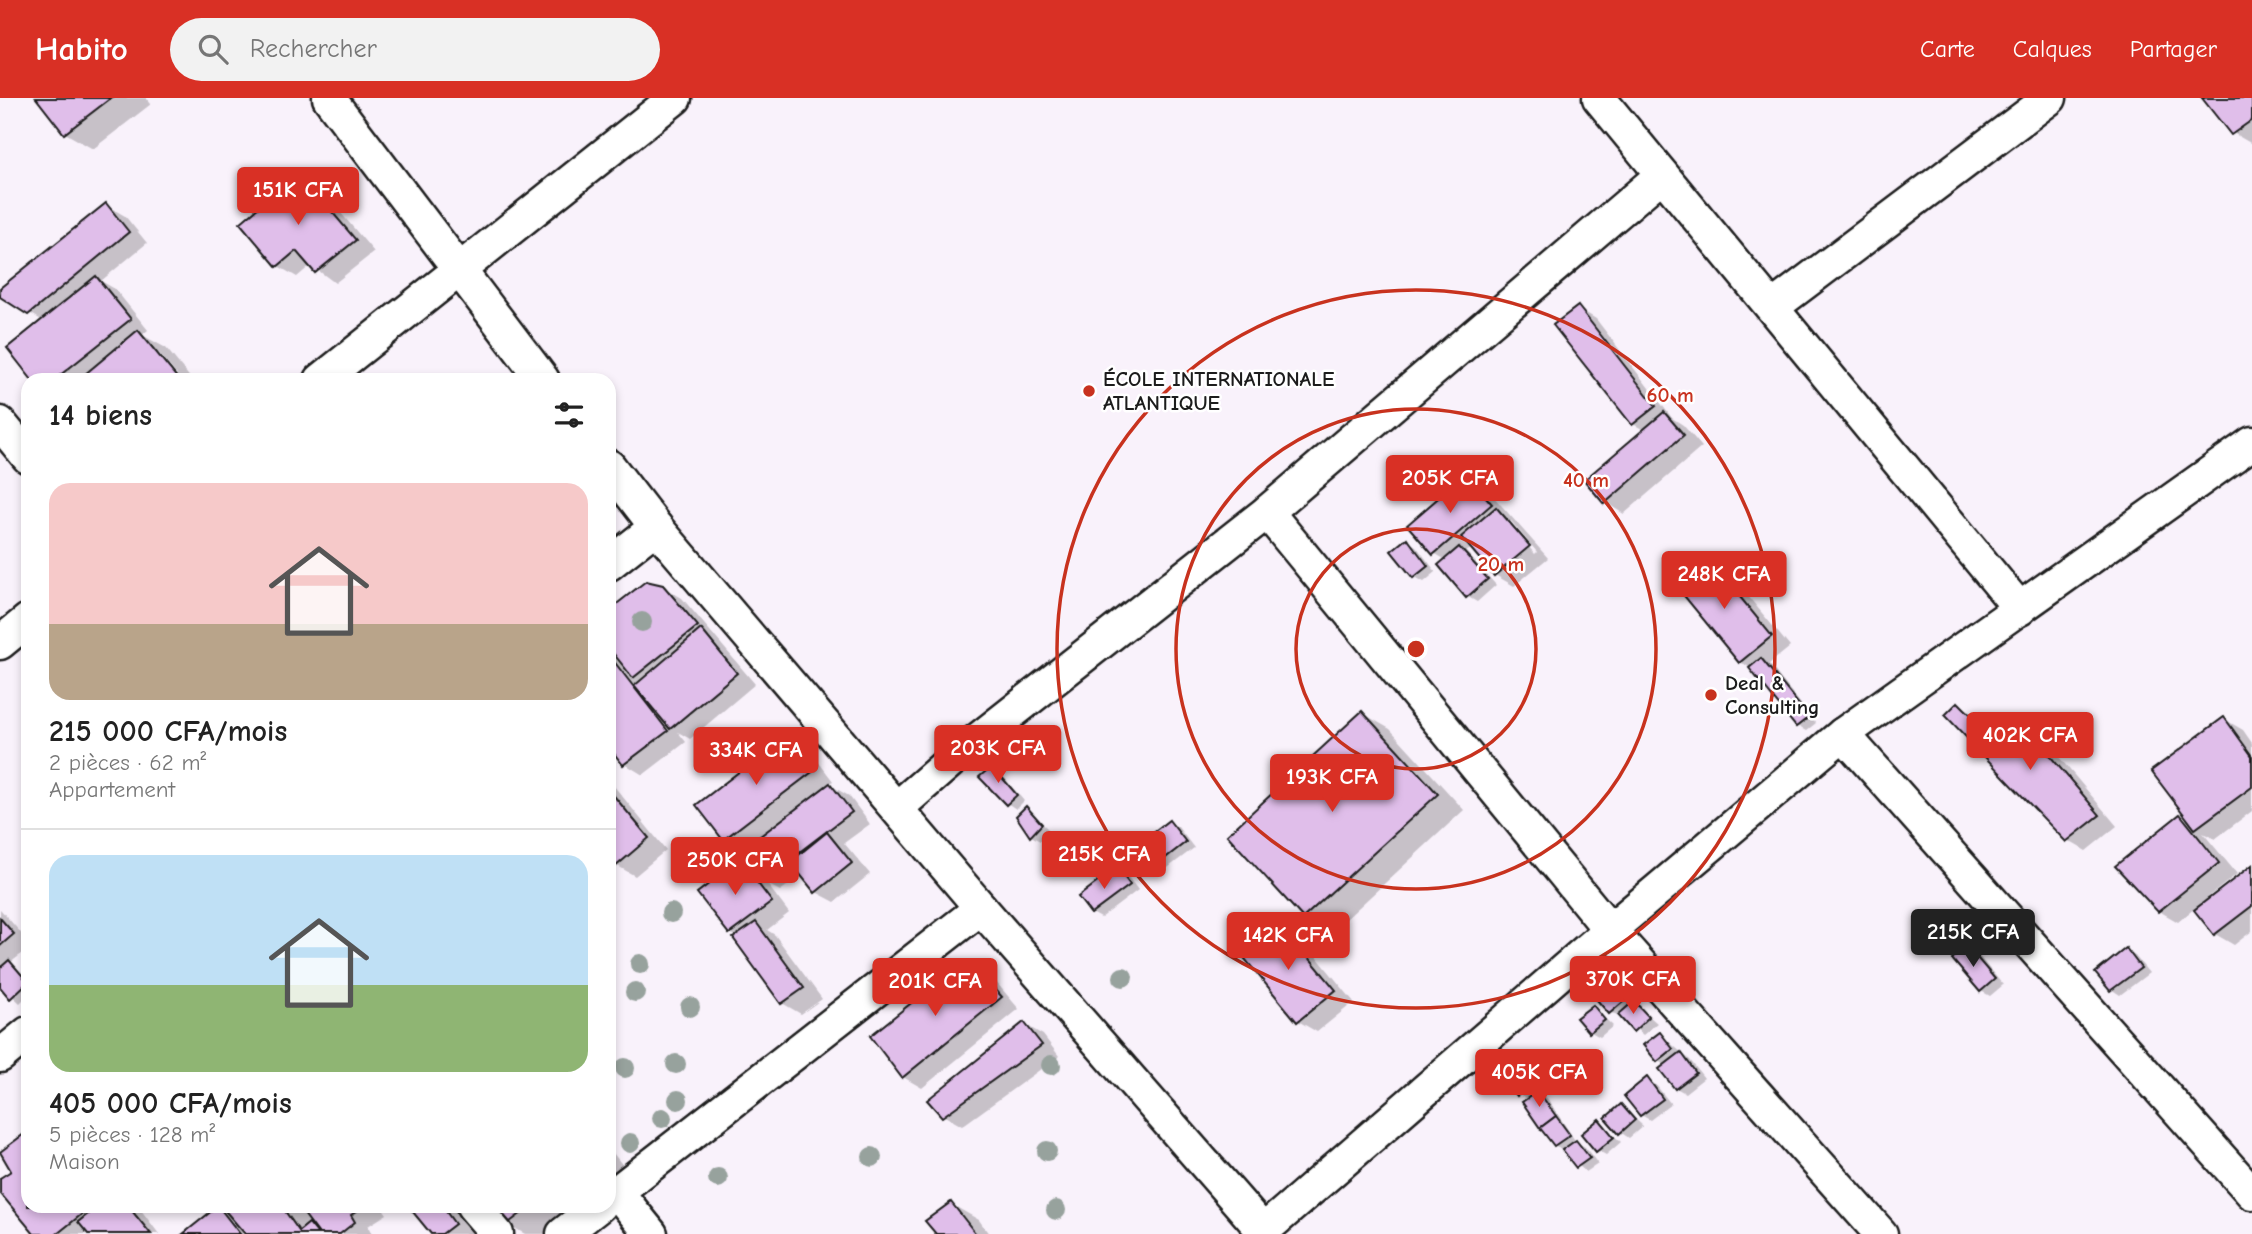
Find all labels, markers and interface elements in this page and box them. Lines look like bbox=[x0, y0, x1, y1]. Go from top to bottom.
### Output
search box bbox=[170, 18, 660, 81]
text: Habito bbox=[35, 30, 128, 68]
icon: search bbox=[194, 30, 232, 68]
text: Rechercher bbox=[250, 34, 377, 64]
text: Carte bbox=[1920, 35, 1975, 63]
text: Calques bbox=[2013, 35, 2092, 63]
text: Partager bbox=[2130, 35, 2217, 63]
pin: 151K CFA bbox=[226, 167, 370, 227]
text: 151K CFA bbox=[253, 176, 343, 203]
place label: ÉCOLE INTERNATIONALE ATLANTIQUE bbox=[1103, 367, 1335, 415]
marker: ÉCOLE INTERNATIONALE ATLANTIQUE bbox=[1081, 383, 1097, 399]
text: 60 m bbox=[1646, 383, 1694, 407]
icon: filters bbox=[550, 396, 588, 434]
text: 14 biens bbox=[49, 398, 152, 433]
pin: 205K CFA bbox=[1378, 456, 1522, 515]
text: 205K CFA bbox=[1402, 464, 1498, 491]
text: 40 m bbox=[1563, 468, 1609, 492]
icon: home bbox=[256, 528, 382, 654]
text: 20 m bbox=[1478, 552, 1524, 576]
pin: 248K CFA bbox=[1652, 552, 1796, 611]
text: 248K CFA bbox=[1678, 560, 1770, 587]
centre of rings bbox=[1404, 637, 1428, 661]
place label: Deal & Consulting bbox=[1725, 671, 1820, 719]
marker: Deal & Consulting bbox=[1703, 687, 1719, 703]
pin: 402K CFA bbox=[1958, 712, 2102, 772]
text: 215 000 CFA/mois bbox=[49, 714, 287, 749]
text: 402K CFA bbox=[1983, 721, 2077, 748]
pin: 203K CFA bbox=[926, 726, 1070, 785]
pin: 334K CFA bbox=[684, 728, 828, 787]
text: 203K CFA bbox=[950, 734, 1046, 761]
text: 334K CFA bbox=[710, 736, 803, 763]
text: 2 pièces · 62 m² bbox=[49, 749, 206, 776]
pin: 193K CFA bbox=[1260, 754, 1404, 814]
text: 193K CFA bbox=[1286, 763, 1378, 790]
text: Appartement bbox=[49, 776, 175, 803]
pin: 215K CFA bbox=[1032, 832, 1176, 891]
pin: 250K CFA bbox=[663, 838, 807, 897]
text: 215K CFA bbox=[1058, 840, 1150, 867]
text: 250K CFA bbox=[687, 846, 783, 873]
icon: home bbox=[256, 900, 382, 1026]
pin: 215K CFA bbox=[1901, 910, 2045, 969]
pin: 142K CFA bbox=[1216, 912, 1360, 972]
text: 215K CFA bbox=[1927, 918, 2019, 945]
text: 142K CFA bbox=[1243, 921, 1333, 948]
pin: 370K CFA bbox=[1561, 956, 1705, 1016]
pin: 201K CFA bbox=[863, 958, 1007, 1018]
text: 370K CFA bbox=[1586, 965, 1680, 992]
text: 201K CFA bbox=[888, 967, 982, 994]
pin: 405K CFA bbox=[1467, 1049, 1611, 1109]
text: 405K CFA bbox=[1491, 1058, 1587, 1085]
text: 405 000 CFA/mois bbox=[49, 1086, 292, 1121]
text: 5 pièces · 128 m² bbox=[49, 1121, 215, 1148]
text: Maison bbox=[49, 1148, 120, 1175]

